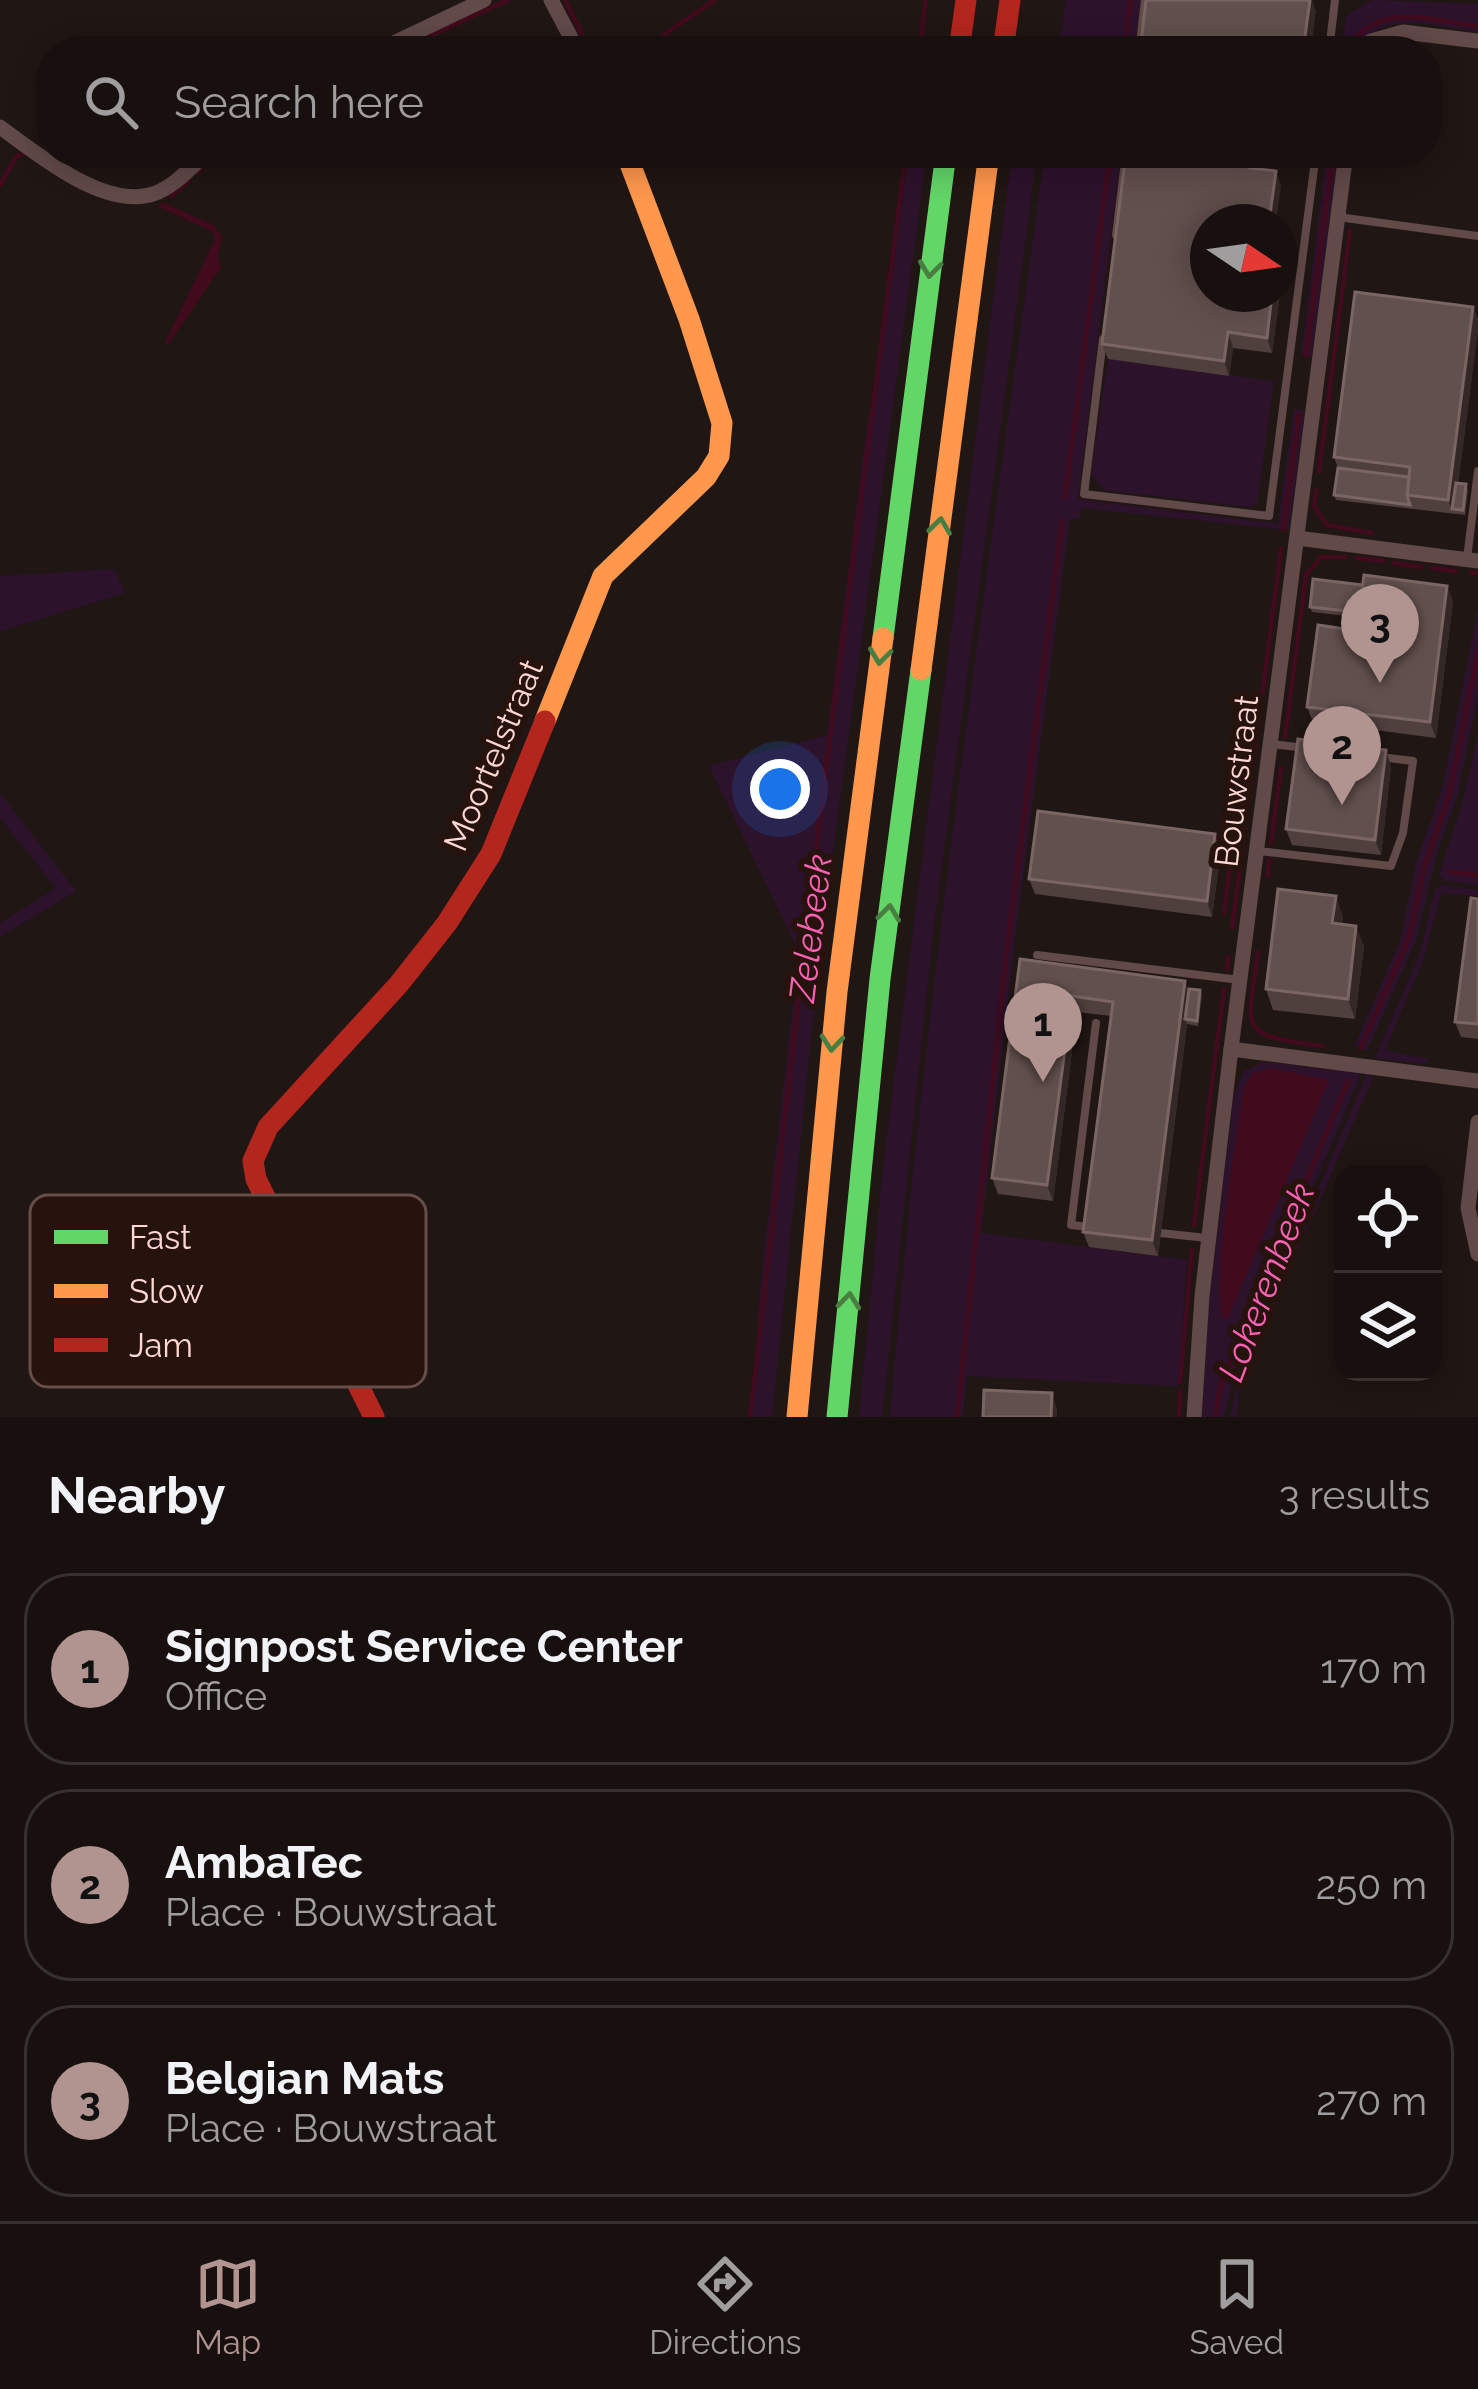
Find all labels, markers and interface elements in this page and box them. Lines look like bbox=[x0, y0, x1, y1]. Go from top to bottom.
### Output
search box bbox=[36, 36, 1442, 168]
icon: search bbox=[78, 69, 144, 135]
text: Search here bbox=[174, 76, 424, 129]
north arrow bbox=[1190, 204, 1298, 312]
one-way arrow bbox=[918, 259, 944, 279]
one-way arrow bbox=[926, 516, 952, 536]
pin: 3 bbox=[1341, 584, 1419, 683]
one-way arrow bbox=[868, 646, 894, 666]
street label: Moortelstraat bbox=[436, 654, 551, 857]
street label: Bouwstraat bbox=[1207, 693, 1266, 869]
pin: 2 bbox=[1303, 706, 1381, 805]
your location bbox=[750, 759, 810, 819]
water label: Zelebeek bbox=[780, 852, 840, 1006]
one-way arrow bbox=[875, 903, 901, 922]
pin: 1 bbox=[1004, 983, 1082, 1082]
one-way arrow bbox=[820, 1034, 845, 1053]
map controls bbox=[1334, 1165, 1442, 1381]
button: locate bbox=[1334, 1165, 1442, 1273]
water label: Lokerenbeek bbox=[1209, 1177, 1323, 1387]
legend bbox=[30, 1195, 426, 1387]
text: Fast bbox=[129, 1218, 191, 1257]
text: Slow bbox=[129, 1272, 204, 1311]
button: layers bbox=[1334, 1273, 1442, 1381]
one-way arrow bbox=[836, 1291, 861, 1310]
text: Jam bbox=[129, 1326, 193, 1365]
text: Nearby bbox=[48, 1465, 225, 1525]
text: 3 results bbox=[1279, 1472, 1430, 1518]
text: Signpost Service Center bbox=[165, 1620, 683, 1673]
text: 1 bbox=[80, 1646, 100, 1692]
text: 170 m bbox=[1320, 1646, 1427, 1692]
text: Office bbox=[165, 1673, 267, 1719]
text: AmbaTec bbox=[165, 1836, 363, 1889]
text: 2 bbox=[79, 1862, 101, 1908]
text: 250 m bbox=[1316, 1862, 1427, 1908]
text: Place · Bouwstraat bbox=[165, 1889, 497, 1935]
text: Belgian Mats bbox=[165, 2052, 444, 2105]
text: 3 bbox=[79, 2078, 101, 2124]
text: 270 m bbox=[1316, 2078, 1427, 2124]
text: Place · Bouwstraat bbox=[165, 2105, 497, 2151]
tab: Map bbox=[194, 2251, 261, 2362]
tab: Directions bbox=[649, 2251, 802, 2362]
tab: Saved bbox=[1190, 2251, 1284, 2362]

